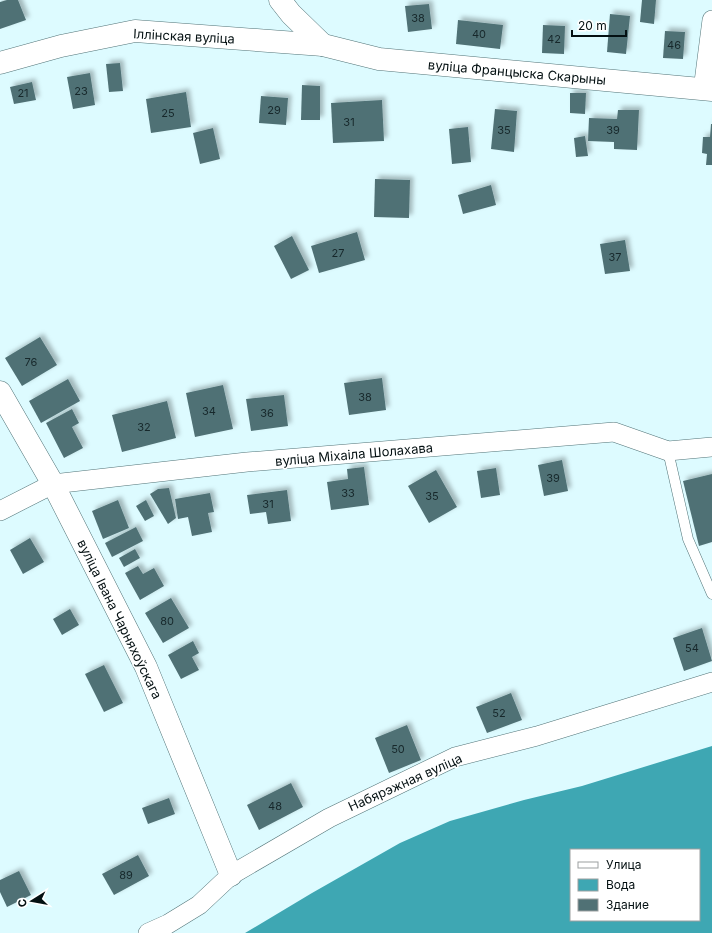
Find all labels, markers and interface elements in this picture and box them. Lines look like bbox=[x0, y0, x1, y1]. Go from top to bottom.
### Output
house number: 38 bbox=[411, 11, 425, 25]
scale bar bbox=[572, 12, 626, 38]
text: 20 m bbox=[578, 18, 607, 33]
street label: Іллінская вуліца bbox=[133, 25, 235, 47]
house number: 40 bbox=[472, 27, 486, 41]
house number: 42 bbox=[547, 32, 561, 46]
house number: 46 bbox=[667, 38, 681, 52]
street label: вуліца Францыска Скарыны bbox=[427, 56, 607, 88]
house number: 23 bbox=[74, 84, 88, 98]
house number: 21 bbox=[17, 86, 29, 100]
house number: 29 bbox=[267, 103, 281, 117]
house number: 25 bbox=[161, 106, 175, 120]
house number: 31 bbox=[343, 115, 355, 129]
house number: 35 bbox=[497, 123, 511, 137]
house number: 39 bbox=[606, 123, 620, 137]
house number: 27 bbox=[332, 246, 344, 260]
house number: 37 bbox=[608, 250, 622, 264]
house number: 76 bbox=[25, 355, 38, 369]
house number: 38 bbox=[358, 390, 372, 404]
house number: 34 bbox=[202, 404, 216, 418]
house number: 36 bbox=[260, 406, 274, 420]
house number: 32 bbox=[137, 420, 151, 434]
street label: вуліца Міхаіла Шолахава bbox=[274, 439, 434, 469]
house number: 39 bbox=[546, 471, 560, 485]
house number: 33 bbox=[341, 486, 355, 500]
house number: 35 bbox=[425, 489, 439, 503]
house number: 31 bbox=[262, 497, 274, 511]
street label: вуліца Івана Чарняхоўскага bbox=[74, 537, 166, 701]
house number: 80 bbox=[160, 614, 174, 628]
house number: 54 bbox=[685, 641, 699, 655]
house number: 52 bbox=[492, 706, 506, 720]
house number: 50 bbox=[391, 742, 405, 756]
street label: Набярэжная вуліца bbox=[346, 750, 464, 814]
house number: 48 bbox=[268, 799, 282, 813]
legend bbox=[570, 849, 700, 921]
text: Улица bbox=[606, 857, 641, 872]
house number: 89 bbox=[119, 868, 133, 882]
text: Вода bbox=[606, 877, 635, 892]
north arrow bbox=[12, 881, 52, 921]
text: Здание bbox=[606, 897, 649, 912]
text: С bbox=[15, 898, 30, 908]

